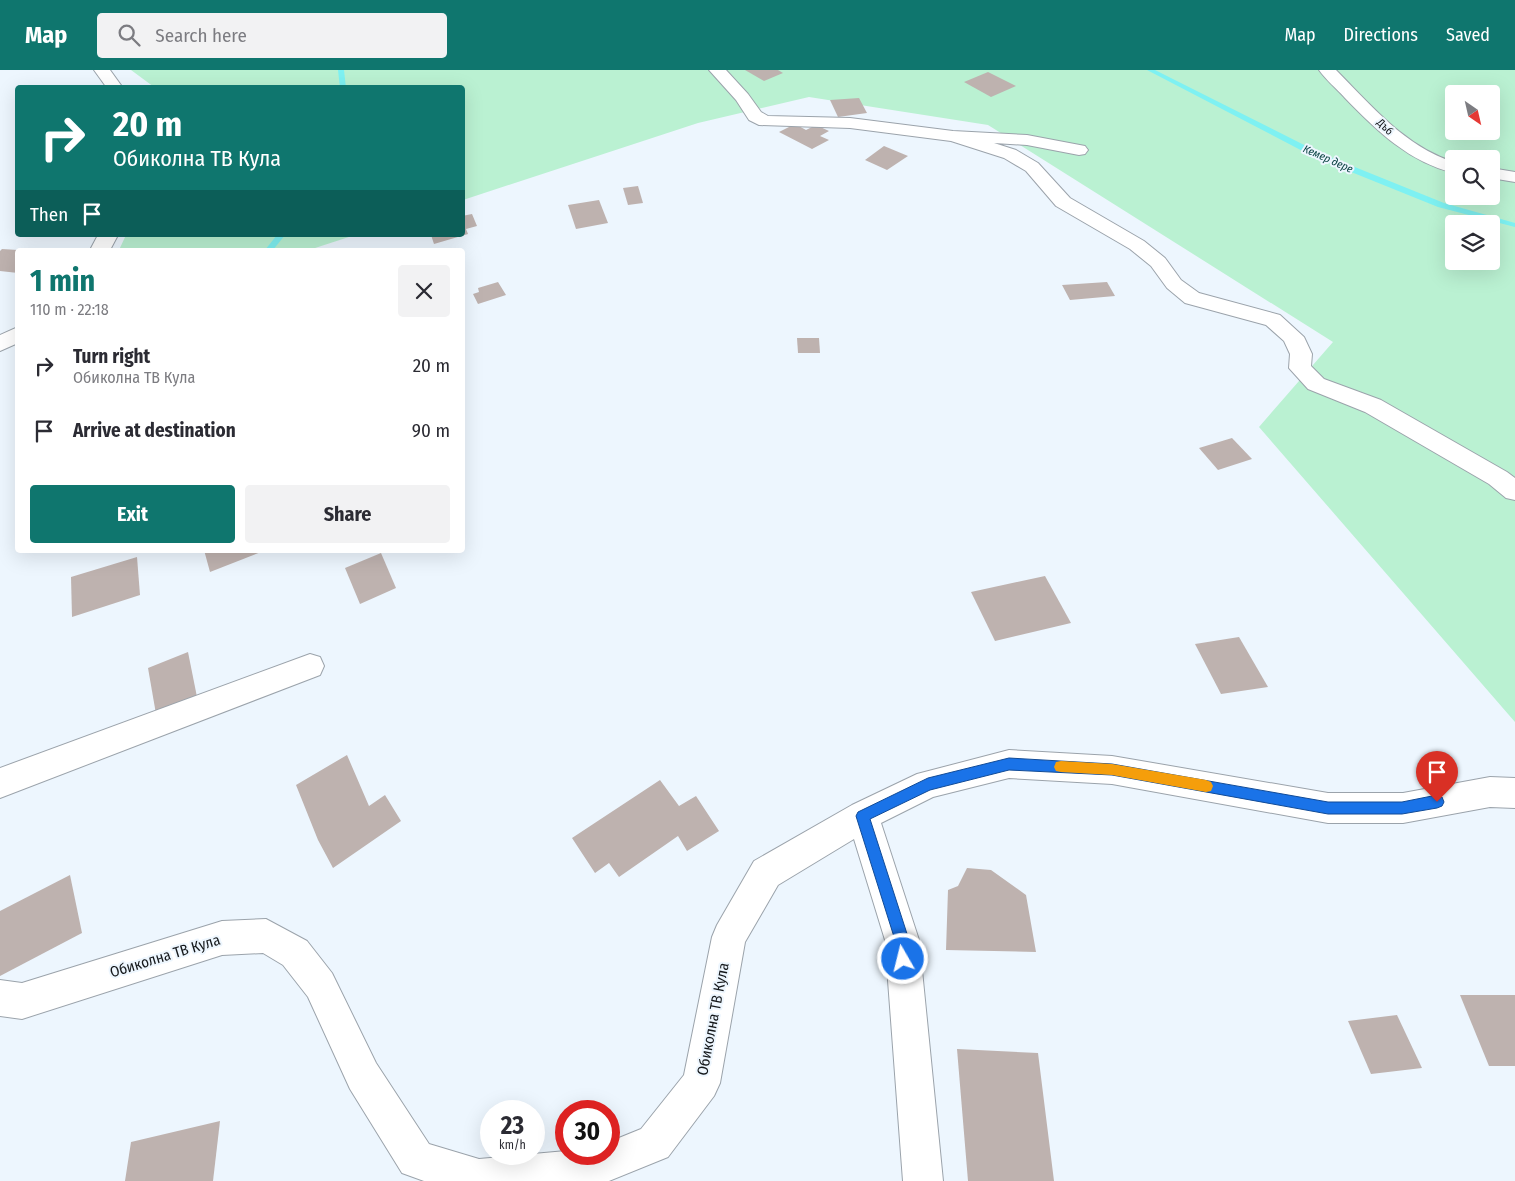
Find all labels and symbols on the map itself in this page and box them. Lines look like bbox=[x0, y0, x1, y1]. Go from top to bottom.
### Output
north arrow bbox=[1445, 85, 1500, 140]
street label: Дъб bbox=[1373, 115, 1396, 138]
water label: Кемер дере bbox=[1301, 142, 1355, 176]
pin bbox=[1416, 751, 1458, 802]
street label: Обиколна ТВ Кула bbox=[108, 931, 222, 981]
position arrow bbox=[876, 932, 928, 984]
street label: Обиколна ТВ Кула bbox=[693, 961, 733, 1077]
speed limit sign: 30 bbox=[555, 1100, 620, 1165]

